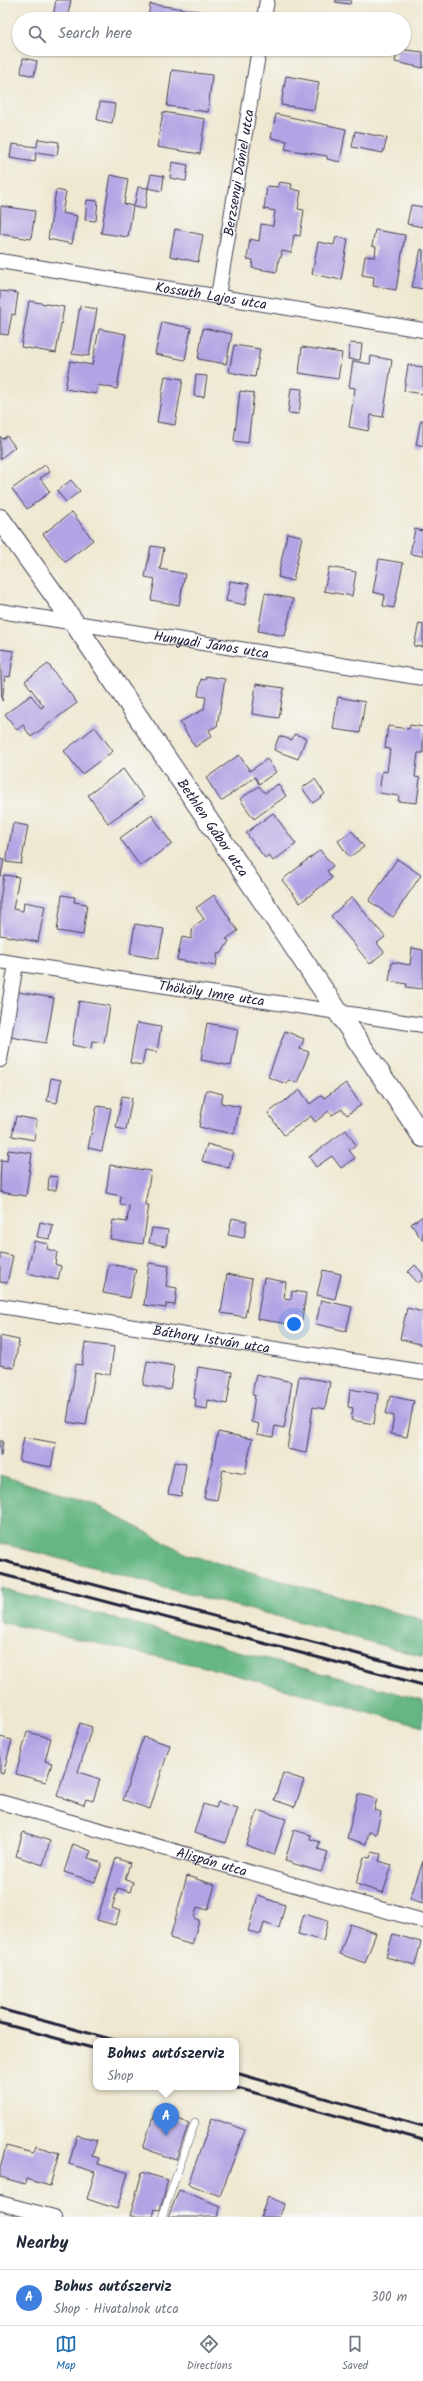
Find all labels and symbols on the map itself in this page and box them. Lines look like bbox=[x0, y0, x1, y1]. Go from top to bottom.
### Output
street label: Berzsenyi Dániel utca bbox=[218, 108, 261, 238]
street label: Kossuth Lajos utca bbox=[154, 277, 268, 316]
street label: Hunyadi János utca bbox=[152, 626, 270, 665]
street label: Bethlen Gábor utca bbox=[171, 774, 254, 882]
street label: Thököly Imre utca bbox=[157, 975, 266, 1013]
your location bbox=[284, 1314, 304, 1334]
street label: Báthory István utca bbox=[151, 1320, 271, 1360]
street label: Alispán utca bbox=[174, 1842, 249, 1883]
pin: A bbox=[153, 2103, 179, 2136]

